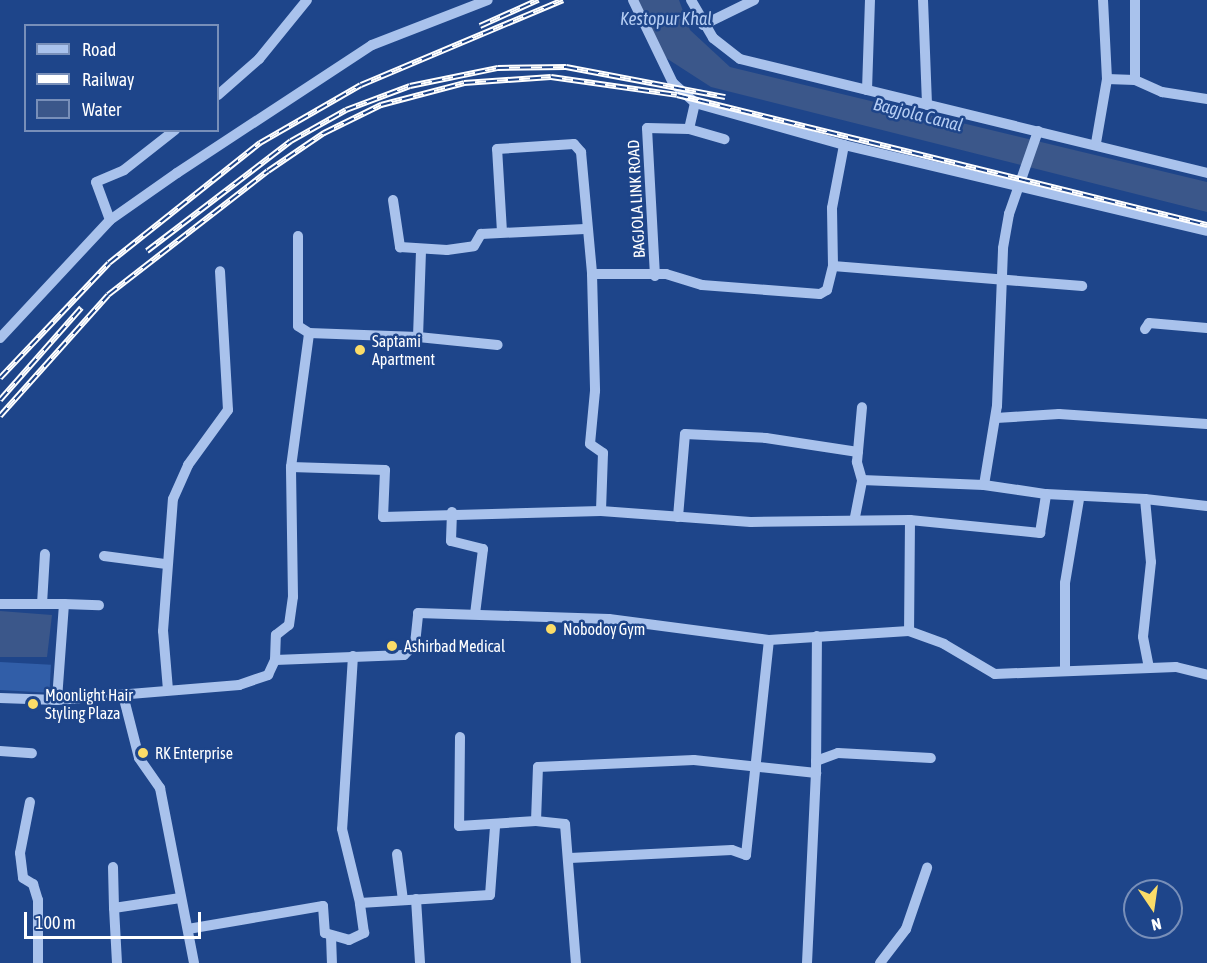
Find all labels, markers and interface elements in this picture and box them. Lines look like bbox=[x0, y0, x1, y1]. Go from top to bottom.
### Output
water label: Kestopur Khal bbox=[620, 8, 712, 30]
legend bbox=[24, 24, 219, 132]
text: Road bbox=[82, 39, 116, 60]
text: Railway bbox=[82, 69, 134, 90]
water label: Bagjola Canal bbox=[871, 93, 965, 137]
text: Water bbox=[82, 99, 121, 120]
street label: BAGJOLA LINK ROAD bbox=[623, 139, 649, 259]
place label: Saptami Apartment bbox=[372, 331, 435, 369]
marker: Saptami Apartment bbox=[353, 343, 367, 357]
place label: Nobodoy Gym bbox=[563, 619, 645, 639]
marker: Nobodoy Gym bbox=[544, 622, 558, 636]
place label: Ashirbad Medical bbox=[404, 636, 505, 656]
marker: Ashirbad Medical bbox=[385, 639, 399, 653]
place label: Moonlight Hair Styling Plaza bbox=[45, 685, 133, 723]
marker: Moonlight Hair Styling Plaza bbox=[26, 697, 40, 711]
place label: RK Enterprise bbox=[155, 743, 233, 763]
marker: RK Enterprise bbox=[136, 746, 150, 760]
north arrow bbox=[1123, 879, 1183, 939]
scale bar bbox=[27, 900, 204, 938]
text: 100 m bbox=[35, 912, 76, 933]
text: N bbox=[1150, 915, 1163, 934]

